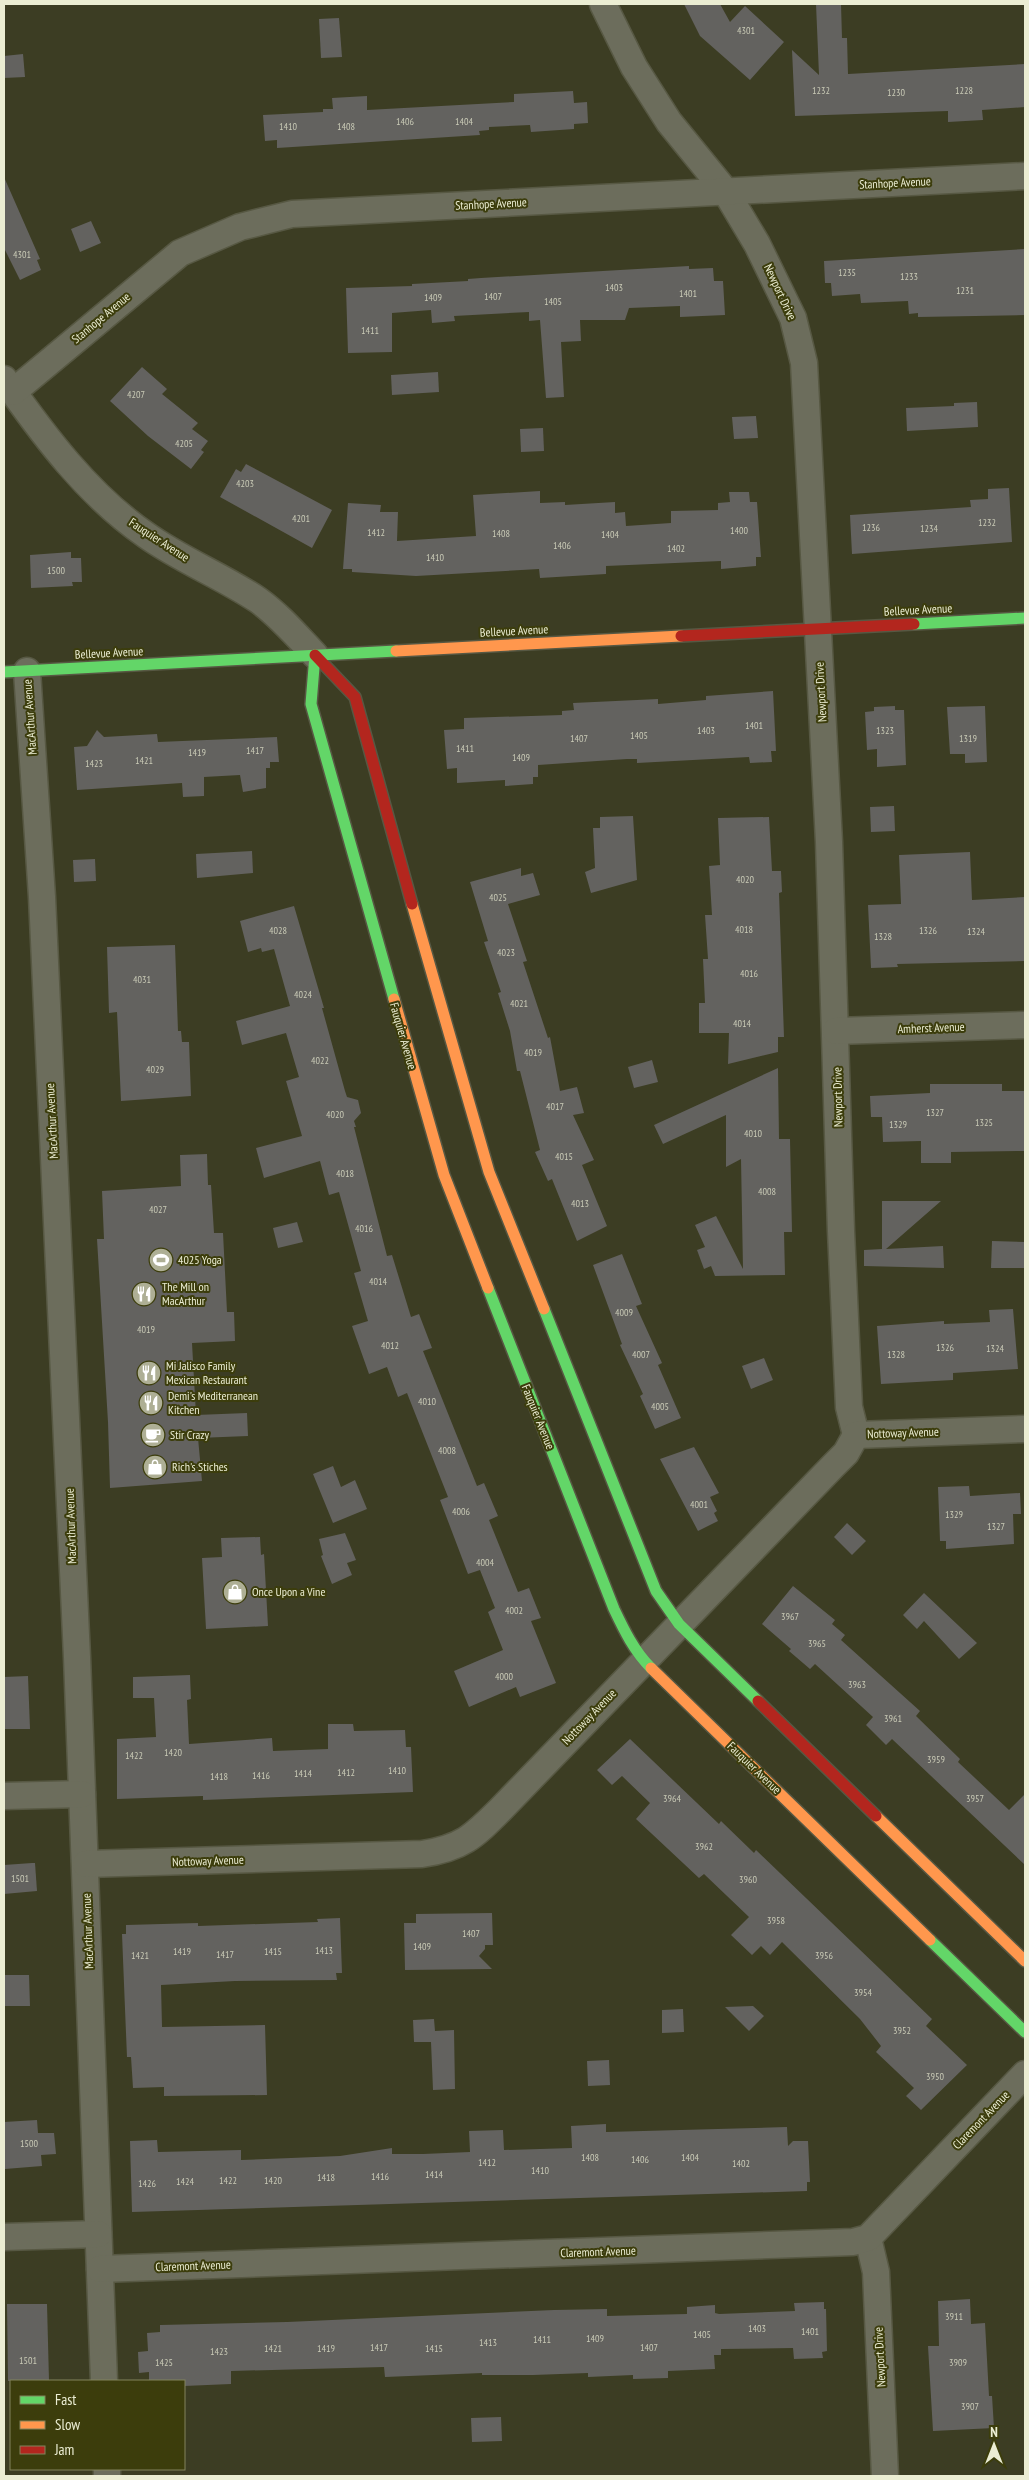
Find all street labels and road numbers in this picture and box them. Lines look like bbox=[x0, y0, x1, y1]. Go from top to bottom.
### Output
street label: Stanhope Avenue bbox=[859, 173, 931, 192]
street label: Stanhope Avenue bbox=[455, 194, 527, 213]
street label: Newport Drive bbox=[761, 261, 800, 322]
street label: Stanhope Avenue bbox=[68, 289, 133, 346]
street label: Fauquier Avenue bbox=[126, 515, 192, 565]
street label: Bellevue Avenue bbox=[883, 600, 953, 619]
street label: Bellevue Avenue bbox=[479, 621, 549, 640]
street label: Bellevue Avenue bbox=[74, 643, 144, 662]
street label: Newport Drive bbox=[811, 662, 830, 722]
street label: MacArthur Avenue bbox=[19, 679, 40, 755]
street label: Fauquier Avenue bbox=[387, 1001, 420, 1071]
street label: Amherst Avenue bbox=[897, 1019, 965, 1036]
street label: Newport Drive bbox=[829, 1067, 846, 1127]
street label: MacArthur Avenue bbox=[42, 1083, 61, 1159]
street label: Fauquier Avenue bbox=[519, 1382, 558, 1452]
street label: Nottoway Avenue bbox=[867, 1424, 939, 1441]
street label: MacArthur Avenue bbox=[62, 1488, 79, 1564]
street label: Nottoway Avenue bbox=[558, 1686, 619, 1748]
street label: Fauquier Avenue bbox=[724, 1738, 784, 1797]
street label: Nottoway Avenue bbox=[172, 1852, 244, 1869]
street label: MacArthur Avenue bbox=[79, 1893, 96, 1969]
street label: Claremont Avenue bbox=[949, 2087, 1012, 2152]
street label: Claremont Avenue bbox=[560, 2243, 636, 2260]
street label: Claremont Avenue bbox=[155, 2257, 231, 2274]
street label: Newport Drive bbox=[870, 2327, 889, 2387]

